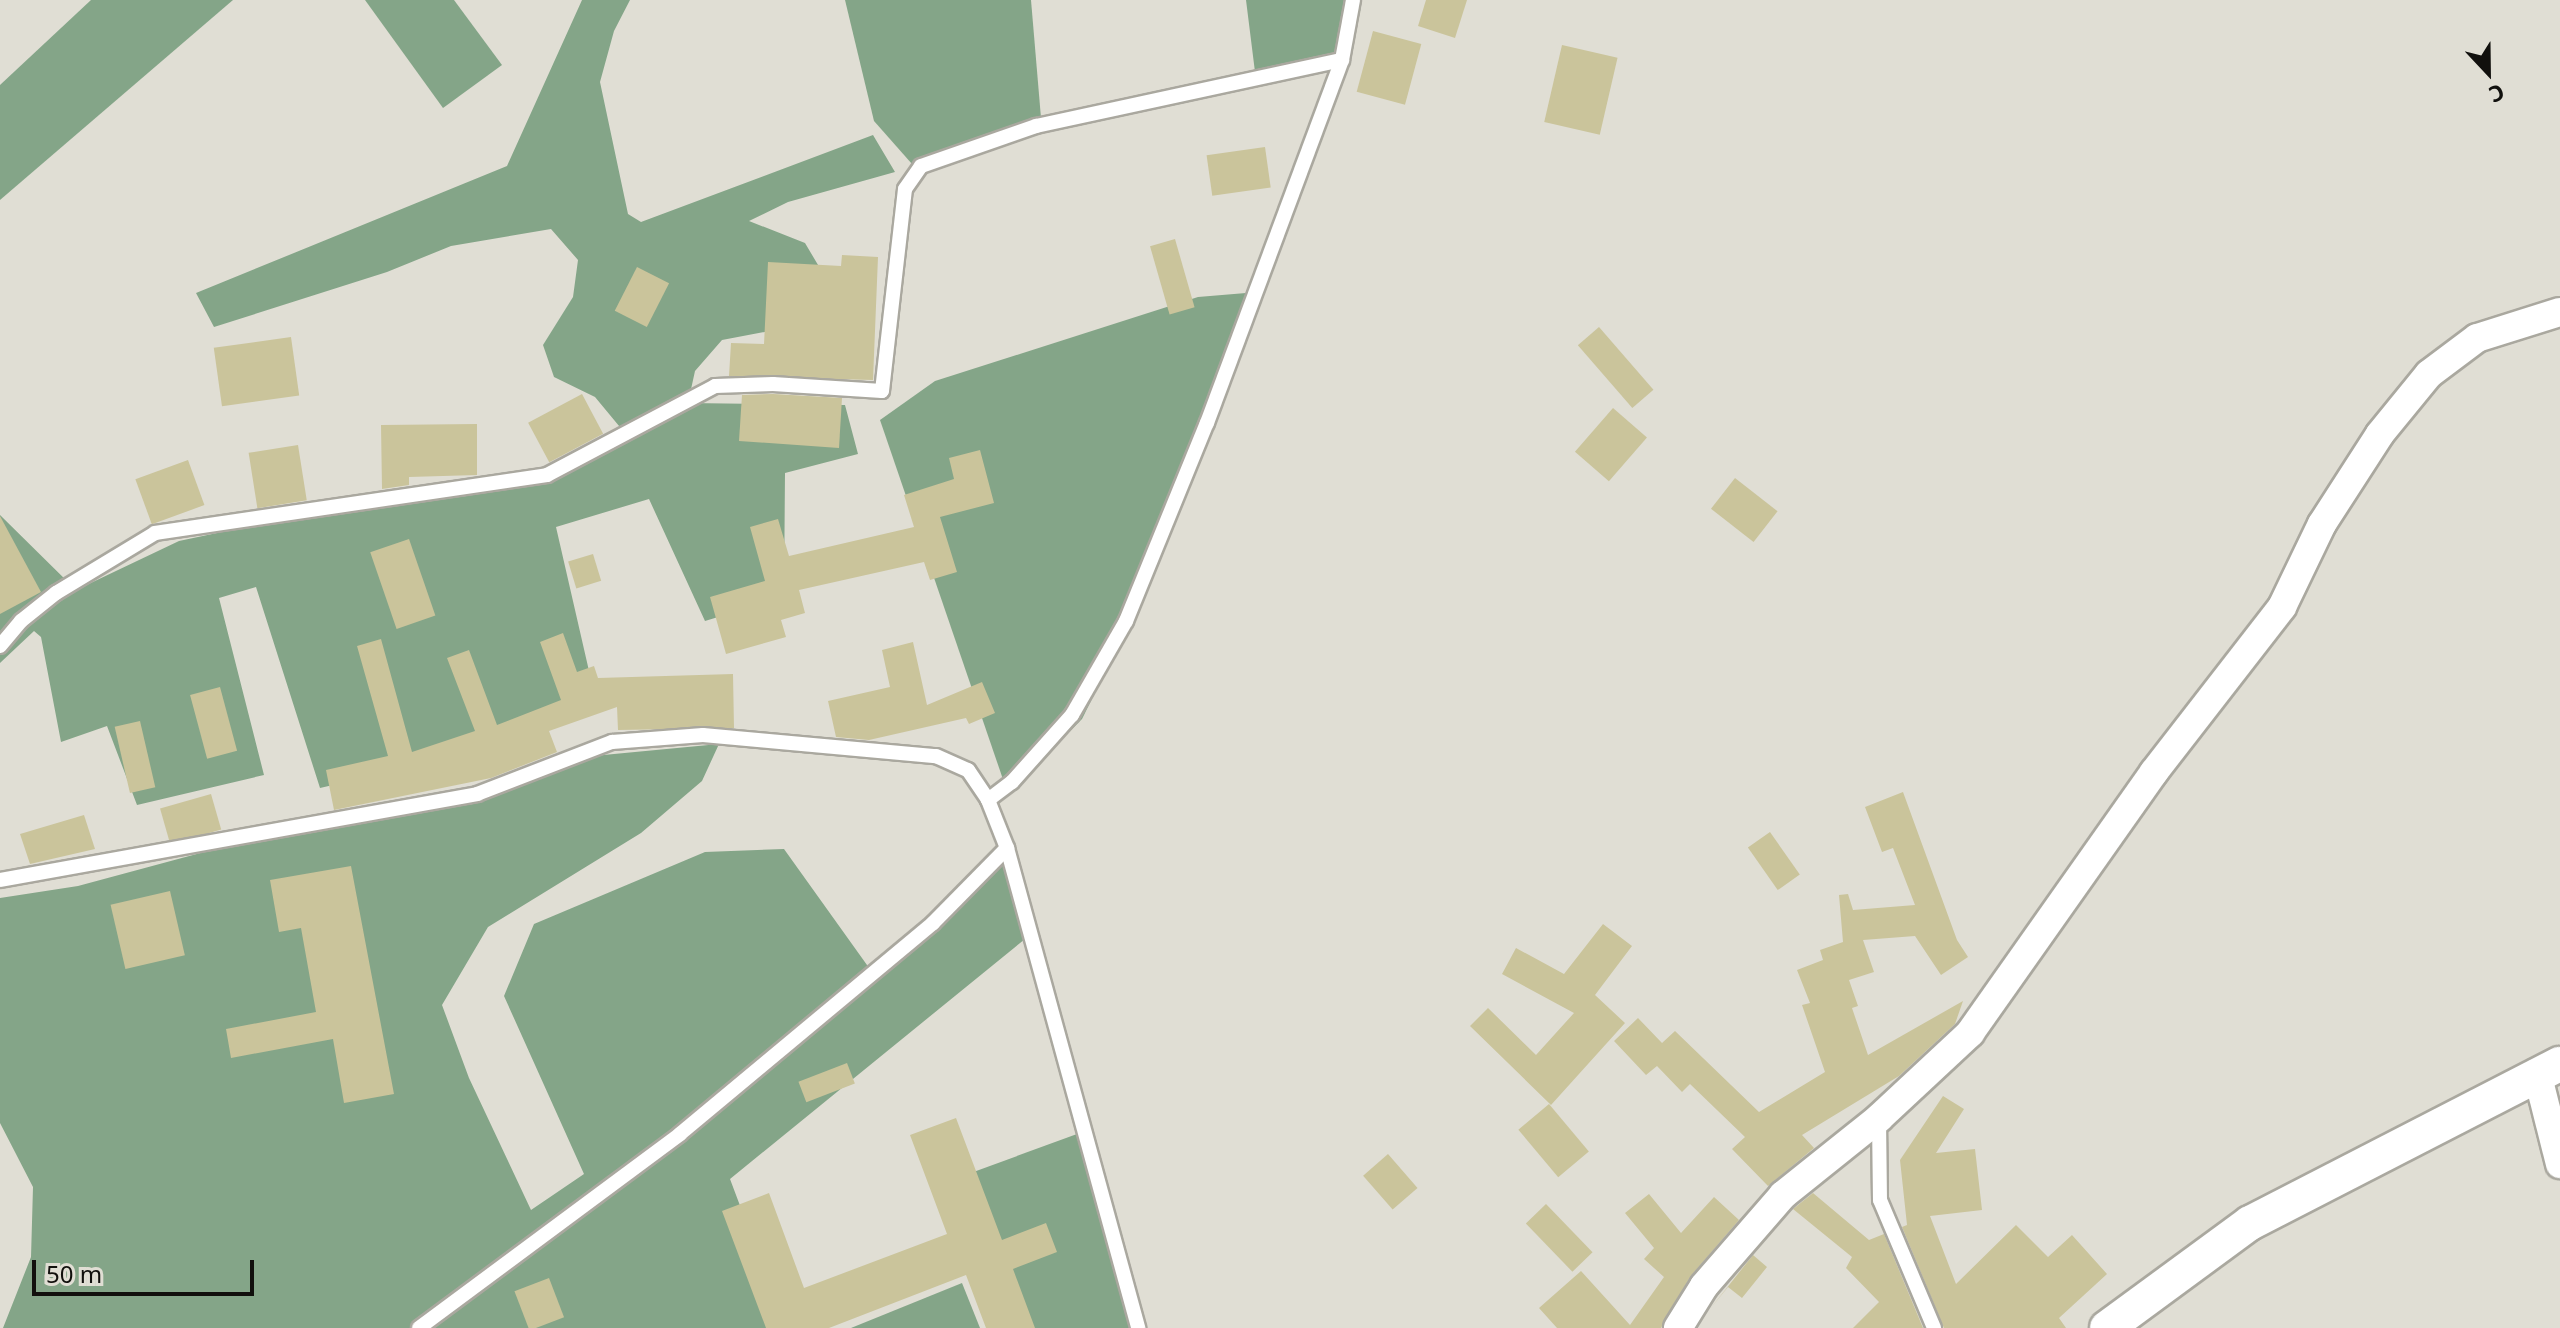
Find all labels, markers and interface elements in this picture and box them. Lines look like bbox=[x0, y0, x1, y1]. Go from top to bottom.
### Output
north arrow bbox=[2448, 32, 2528, 112]
text: С bbox=[2485, 78, 2509, 111]
scale bar bbox=[36, 1244, 258, 1294]
text: 50 m bbox=[46, 1257, 102, 1290]

